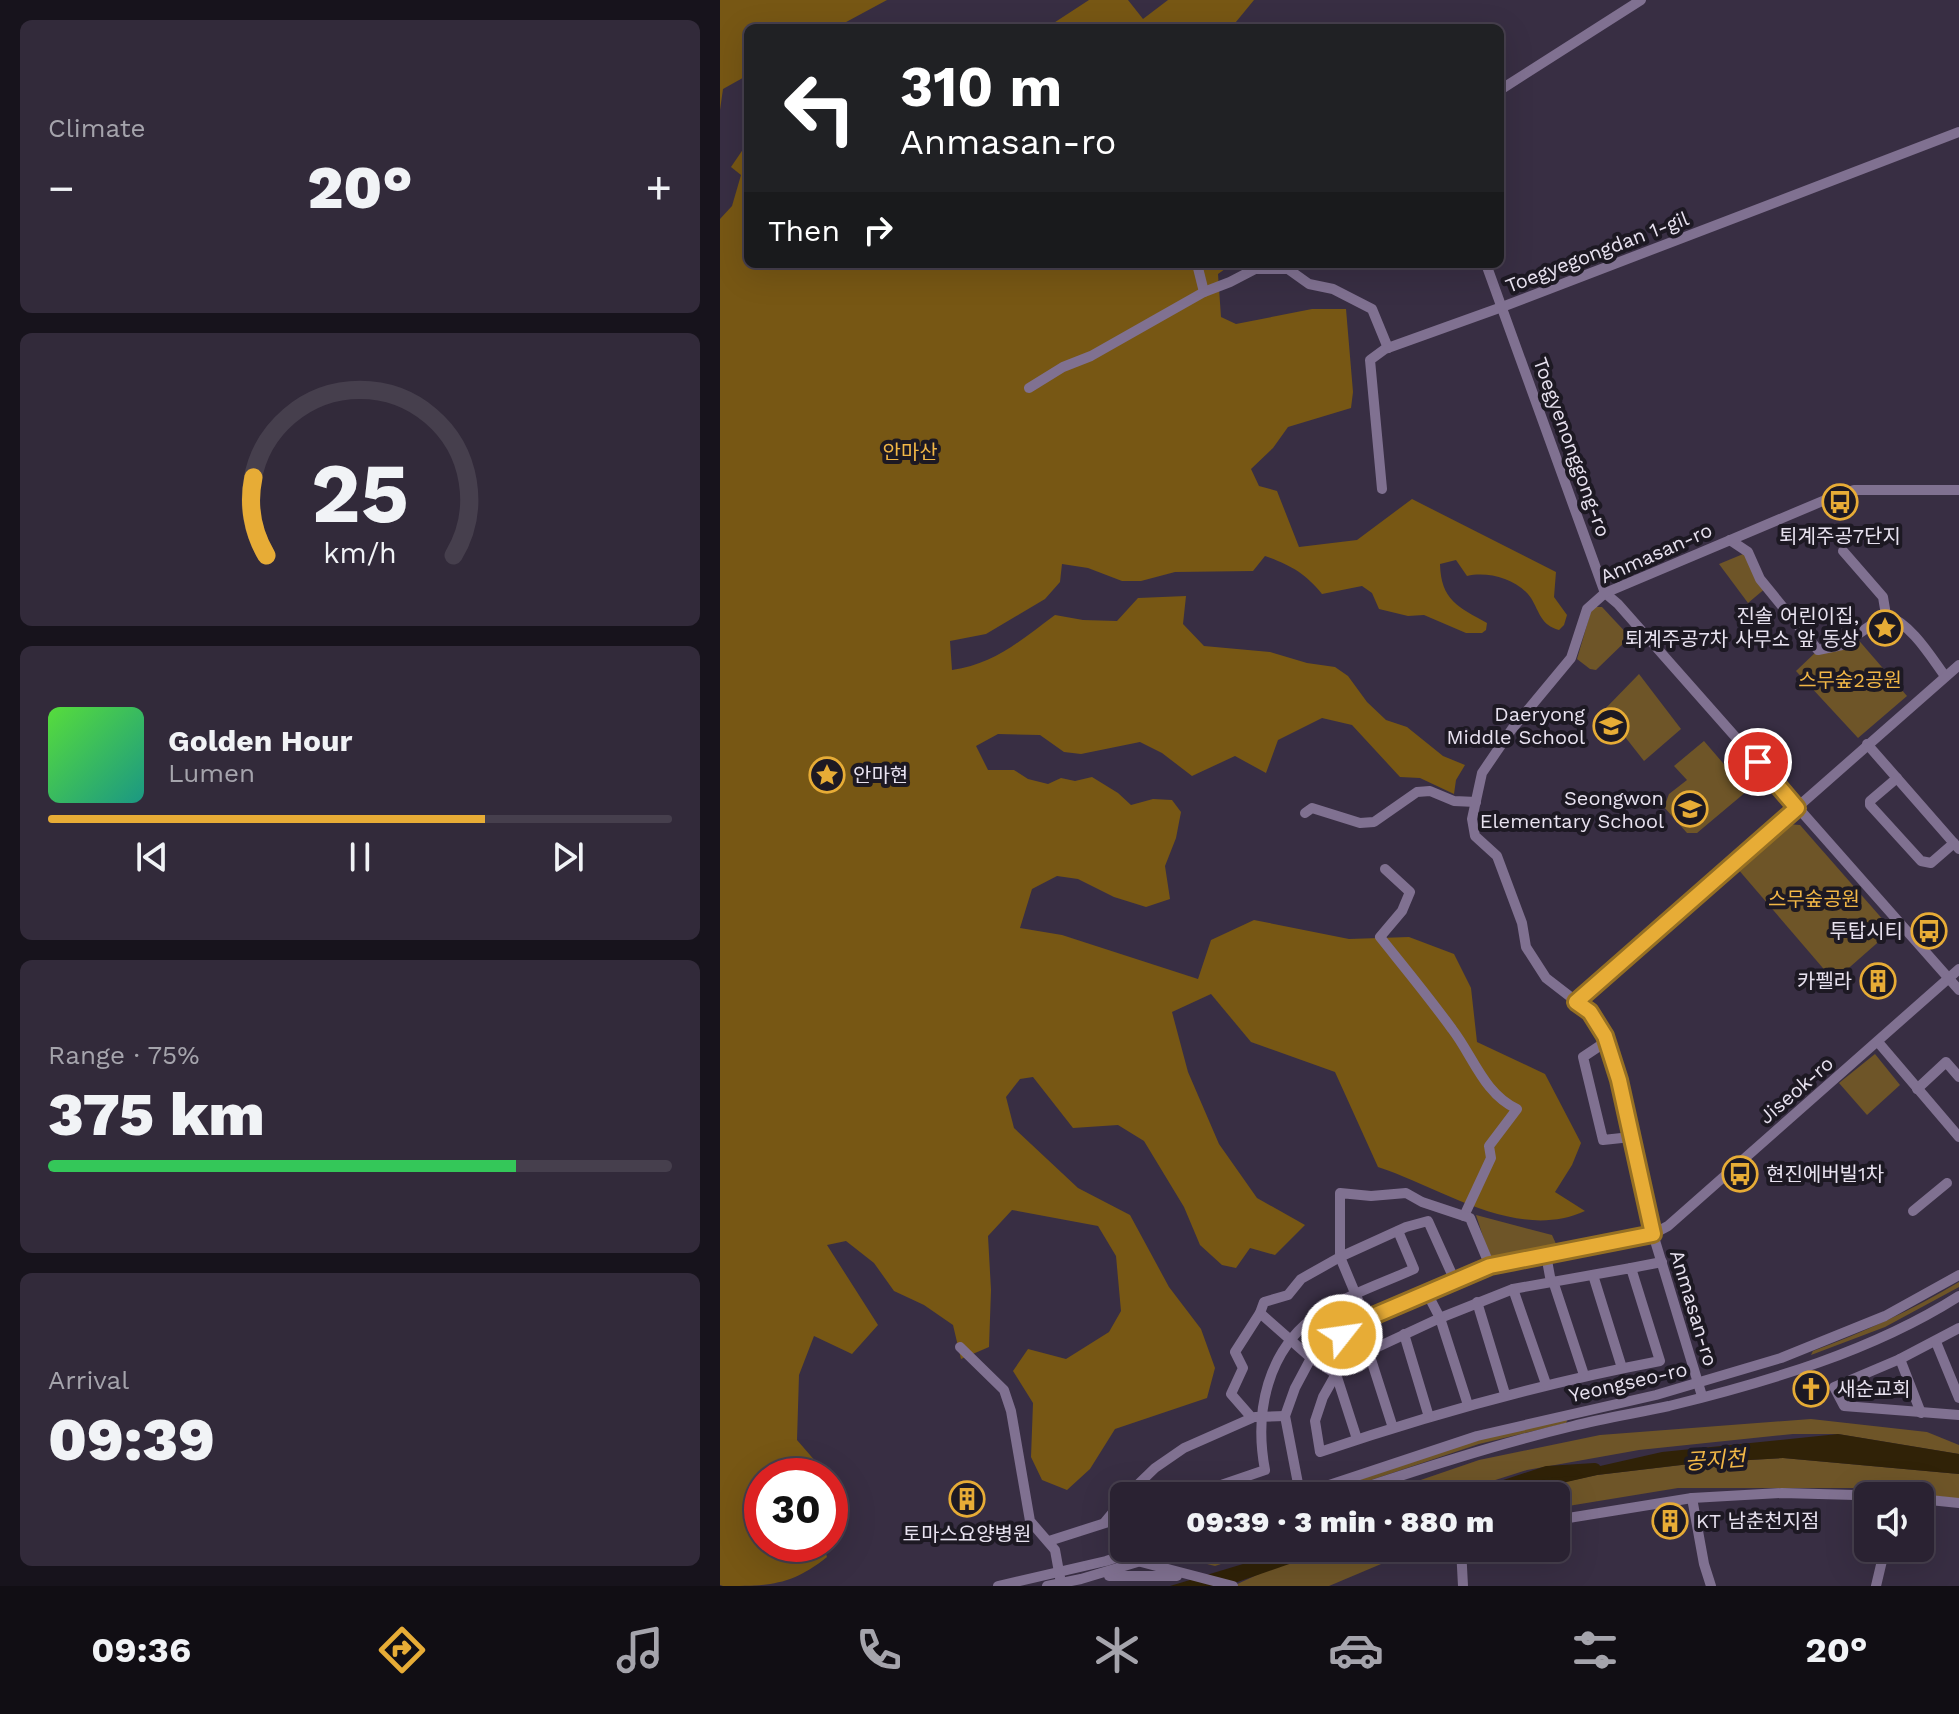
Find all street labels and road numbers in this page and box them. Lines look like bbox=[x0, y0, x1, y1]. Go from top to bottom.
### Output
street label: Toegyegongdan 1-gil bbox=[1502, 206, 1692, 298]
street label: Toegyenonggong-ro bbox=[1528, 354, 1616, 540]
street label: Anmasan-ro bbox=[1596, 518, 1716, 588]
street label: Jiseok-ro bbox=[1754, 1051, 1838, 1129]
street label: Anmasan-ro bbox=[1665, 1247, 1723, 1369]
street label: Yeongseo-ro bbox=[1567, 1357, 1689, 1407]

